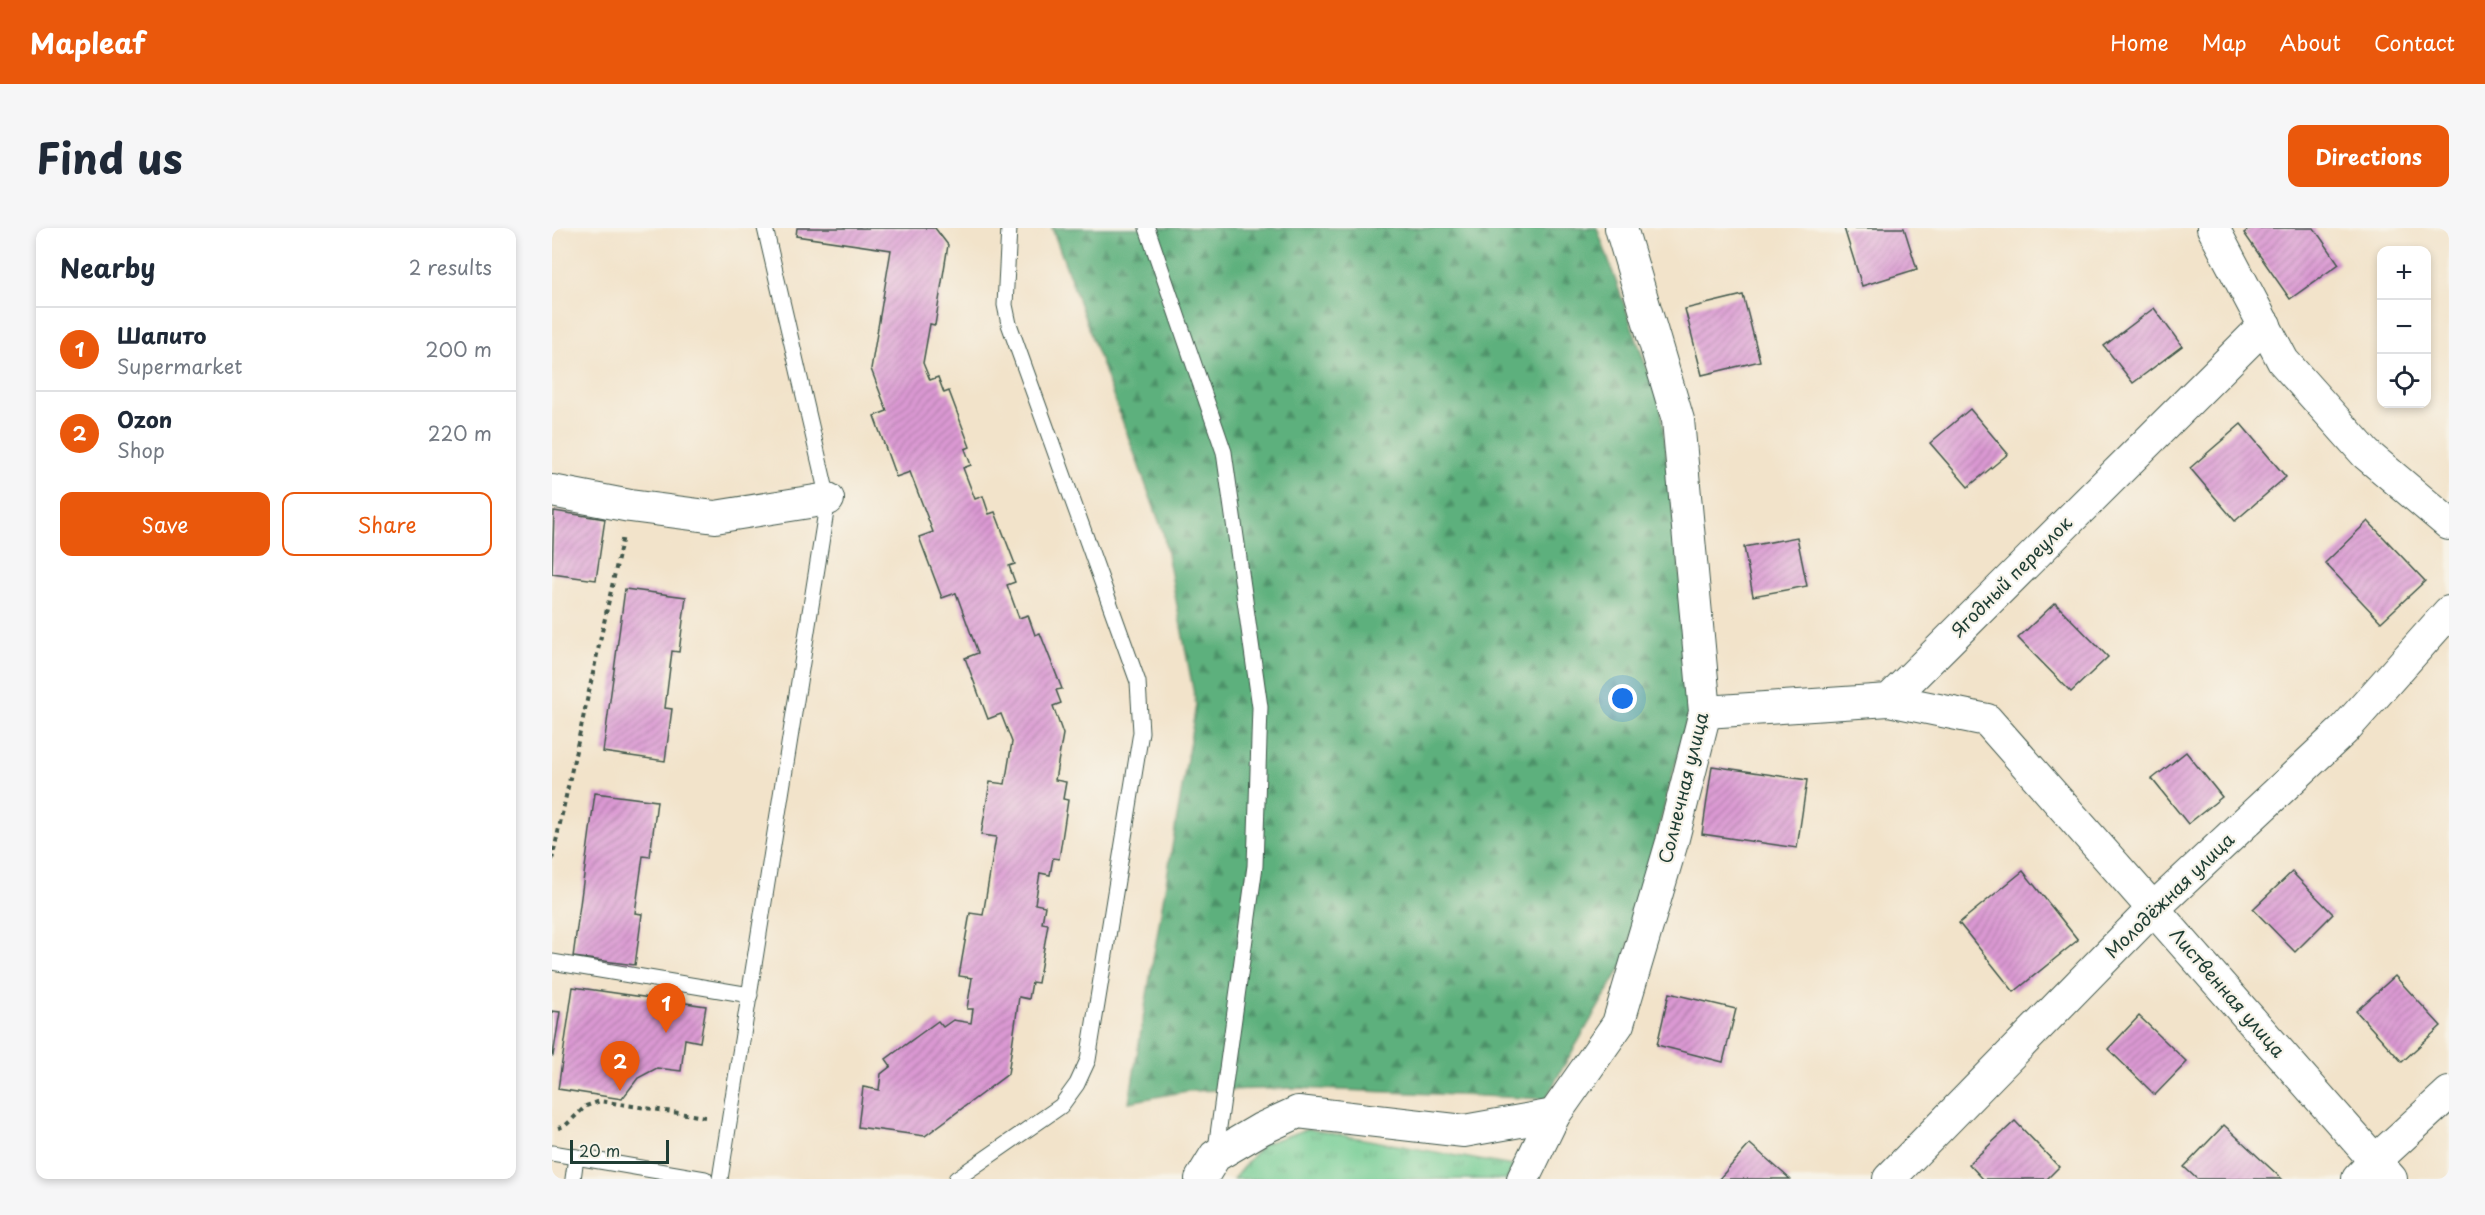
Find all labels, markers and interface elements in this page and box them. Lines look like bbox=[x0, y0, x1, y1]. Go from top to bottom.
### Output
text: Mapleaf bbox=[30, 21, 146, 64]
text: Home bbox=[2110, 26, 2169, 58]
text: Map bbox=[2202, 26, 2247, 58]
text: About bbox=[2280, 26, 2341, 58]
text: Contact bbox=[2374, 26, 2455, 58]
text: Find us bbox=[36, 125, 183, 188]
button: Directions bbox=[2288, 125, 2449, 187]
map controls bbox=[2377, 246, 2431, 408]
button: + bbox=[2377, 246, 2431, 300]
text: Nearby bbox=[60, 248, 155, 287]
text: 2 results bbox=[409, 252, 492, 282]
button: − bbox=[2377, 300, 2431, 354]
text: Шапито bbox=[117, 318, 206, 351]
text: 1 bbox=[75, 334, 84, 364]
text: 200 m bbox=[425, 334, 492, 364]
text: Supermarket bbox=[117, 351, 243, 381]
button: locate bbox=[2377, 354, 2431, 408]
text: Ozon bbox=[117, 402, 172, 435]
text: 2 bbox=[72, 418, 87, 448]
text: 220 m bbox=[428, 418, 492, 448]
text: Shop bbox=[117, 435, 165, 465]
button: Save bbox=[60, 492, 270, 556]
button: Share bbox=[282, 492, 492, 556]
street label: Ягодный переулок bbox=[1944, 509, 2078, 642]
your location bbox=[1608, 684, 1637, 713]
street label: Солнечная улица bbox=[1651, 709, 1715, 866]
street label: Молодёжная улица bbox=[2098, 825, 2240, 964]
street label: Лиственная улица bbox=[2164, 921, 2293, 1063]
pin: 1 bbox=[646, 984, 686, 1033]
pin: 2 bbox=[600, 1042, 640, 1091]
scale bar bbox=[570, 1137, 669, 1164]
text: 20 m bbox=[579, 1138, 620, 1162]

